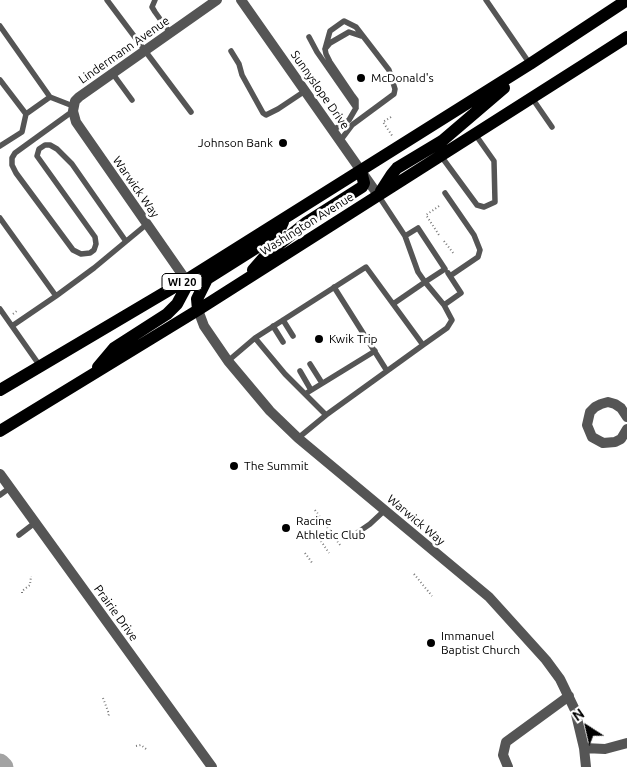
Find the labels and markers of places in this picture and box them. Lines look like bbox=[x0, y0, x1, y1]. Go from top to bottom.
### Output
place label: McDonald's bbox=[371, 71, 434, 85]
marker: McDonald's bbox=[355, 72, 367, 84]
place label: Johnson Bank bbox=[198, 136, 273, 150]
marker: Johnson Bank bbox=[277, 137, 289, 149]
place label: Kwik Trip bbox=[329, 332, 378, 346]
marker: Kwik Trip bbox=[313, 333, 325, 345]
place label: The Summit bbox=[244, 459, 308, 473]
marker: The Summit bbox=[228, 460, 240, 472]
place label: Racine Athletic Club bbox=[296, 514, 365, 542]
marker: Racine Athletic Club bbox=[280, 522, 292, 534]
place label: Immanuel Baptist Church bbox=[441, 629, 520, 657]
marker: Immanuel Baptist Church bbox=[425, 637, 437, 649]

